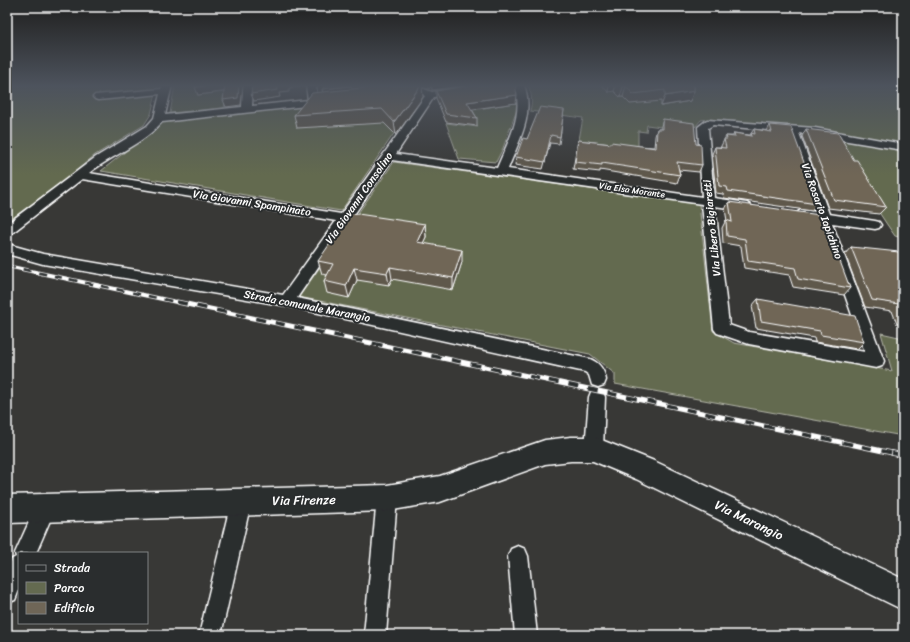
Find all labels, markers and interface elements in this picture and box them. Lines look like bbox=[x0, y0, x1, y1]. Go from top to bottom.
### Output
street label: Via Giovanni Consolino bbox=[320, 148, 398, 248]
street label: Via Rosario Iapichino bbox=[796, 160, 848, 262]
street label: Via Elsa Morante bbox=[598, 177, 667, 203]
street label: Via Libero Bigiaretti bbox=[697, 178, 727, 277]
street label: Via Giovanni Spampinato bbox=[192, 184, 313, 222]
street label: Strada comunale Marangio bbox=[242, 284, 372, 328]
street label: Via Firenze bbox=[272, 488, 336, 512]
street label: Via Marangio bbox=[711, 493, 788, 547]
legend bbox=[18, 552, 148, 624]
text: Strada bbox=[54, 557, 91, 579]
text: Parco bbox=[54, 577, 84, 599]
text: Edificio bbox=[54, 597, 94, 619]

